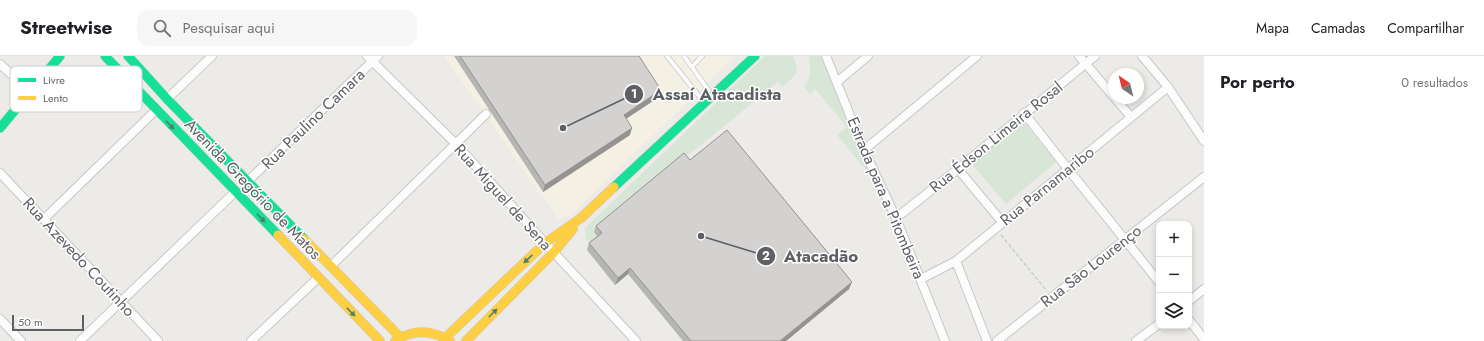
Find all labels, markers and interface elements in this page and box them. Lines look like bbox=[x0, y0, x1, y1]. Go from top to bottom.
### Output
search box bbox=[137, 10, 417, 46]
text: Streetwise bbox=[20, 14, 113, 41]
icon: search bbox=[151, 17, 173, 39]
text: Pesquisar aqui bbox=[183, 17, 275, 39]
text: Mapa bbox=[1256, 18, 1289, 38]
text: Camadas bbox=[1311, 18, 1365, 38]
text: Compartilhar bbox=[1387, 18, 1464, 38]
street label: Rua Paulino Camara bbox=[256, 63, 370, 175]
legend bbox=[10, 66, 142, 112]
north arrow bbox=[1108, 68, 1144, 104]
text: Por perto bbox=[1220, 70, 1295, 94]
text: Livre bbox=[43, 72, 65, 88]
text: 0 resultados bbox=[1401, 73, 1468, 92]
street label: Rua Édson Limeira Rosal bbox=[924, 76, 1068, 198]
callout: Assaí Atacadista bbox=[624, 79, 789, 108]
text: Assaí Atacadista bbox=[651, 82, 782, 106]
text: 1 bbox=[631, 85, 637, 103]
text: Lento bbox=[43, 90, 68, 106]
street label: Avenida Gregório de Matos bbox=[180, 113, 326, 265]
street label: Estrada para a Pitombeira bbox=[841, 113, 931, 283]
one-way arrow bbox=[165, 120, 175, 130]
street label: Rua Miguel de Sena bbox=[449, 139, 557, 255]
street label: Rua Parnamaribo bbox=[995, 141, 1099, 231]
street label: Rua Azevedo Coutinho bbox=[18, 192, 141, 322]
one-way arrow bbox=[256, 213, 265, 223]
street label: Rua São Lourenço bbox=[1036, 219, 1147, 313]
map controls bbox=[1156, 221, 1192, 329]
button: + bbox=[1156, 221, 1192, 257]
callout: Atacadão bbox=[756, 241, 866, 270]
text: Atacadão bbox=[783, 244, 858, 268]
text: 2 bbox=[762, 247, 770, 265]
one-way arrow bbox=[523, 254, 533, 264]
button: − bbox=[1156, 257, 1192, 293]
button: layers bbox=[1156, 293, 1192, 329]
one-way arrow bbox=[346, 307, 356, 317]
one-way arrow bbox=[488, 308, 498, 318]
scale bar bbox=[12, 313, 84, 332]
text: 50 m bbox=[18, 314, 43, 330]

